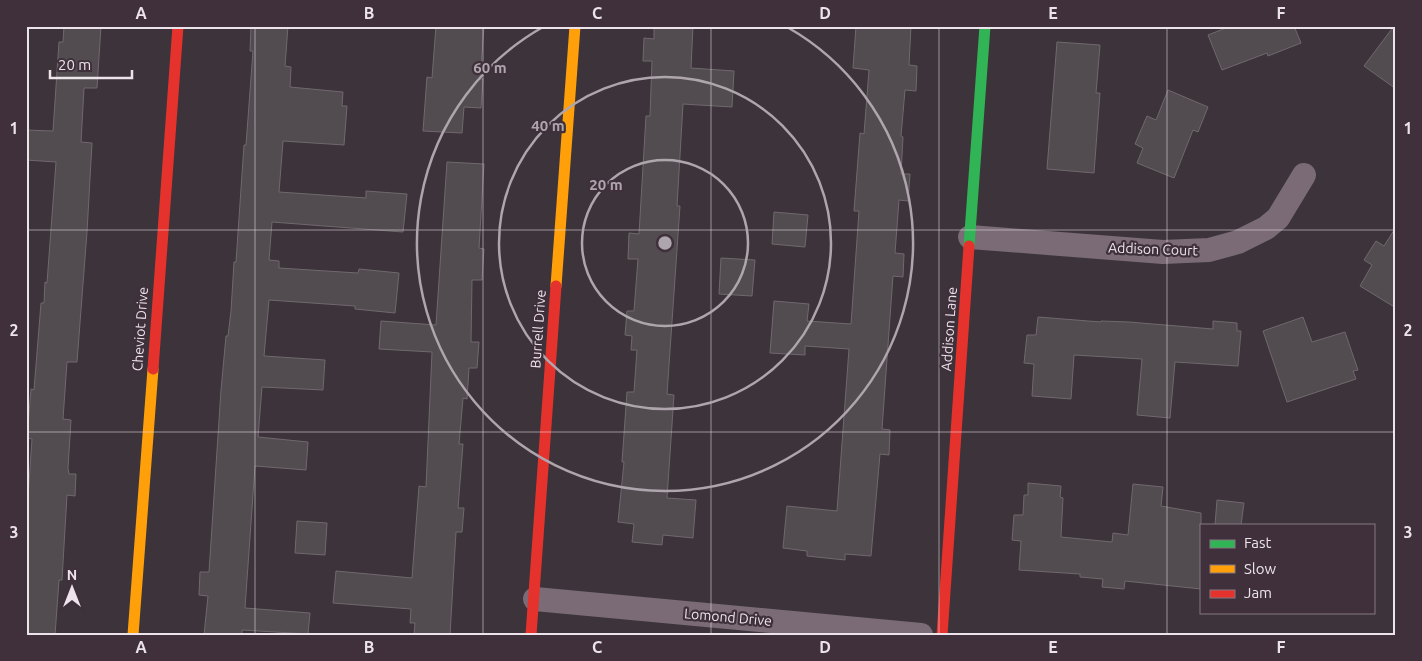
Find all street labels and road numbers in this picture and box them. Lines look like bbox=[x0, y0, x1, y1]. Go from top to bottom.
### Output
street label: Addison Court bbox=[1108, 239, 1199, 259]
street label: Cheviot Drive bbox=[129, 286, 151, 372]
street label: Addison Lane bbox=[938, 286, 960, 372]
street label: Burrell Drive bbox=[527, 289, 549, 369]
street label: Lomond Drive bbox=[683, 605, 773, 629]

